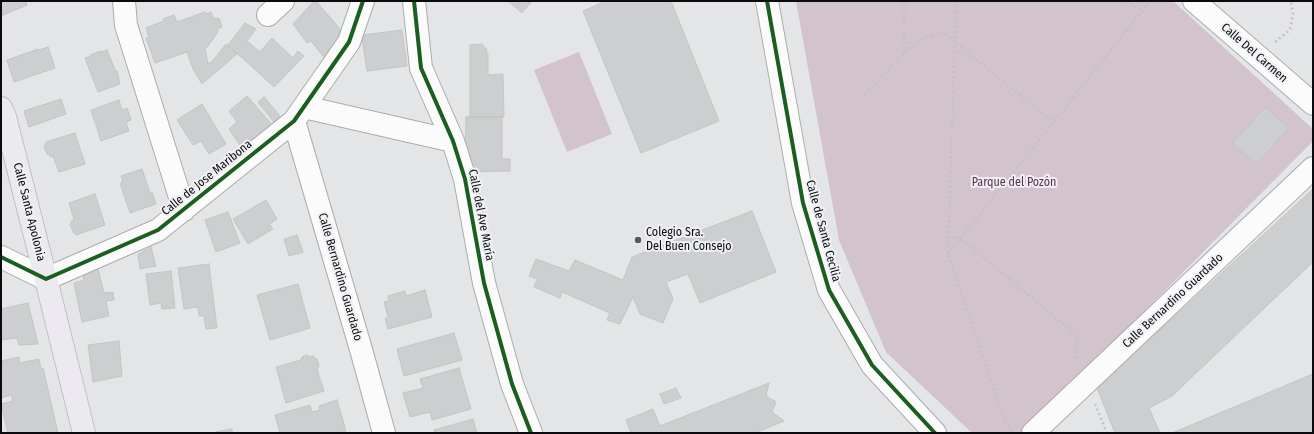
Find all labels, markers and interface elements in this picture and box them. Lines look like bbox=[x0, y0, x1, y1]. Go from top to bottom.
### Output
street label: Calle Del Carmen bbox=[1218, 20, 1290, 86]
street label: Calle de Jose Maribona bbox=[159, 137, 255, 219]
street label: Calle Santa Apolonia bbox=[10, 161, 48, 263]
street label: Calle del Ave María bbox=[465, 168, 497, 262]
park label: Parque del Pozón bbox=[972, 176, 1056, 190]
street label: Calle de Santa Cecilia bbox=[803, 179, 843, 283]
street label: Calle Bernardino Guardado bbox=[315, 211, 365, 343]
place label: Colegio Sra. Del Buen Consejo bbox=[646, 226, 732, 254]
marker: Colegio Sra. Del Buen Consejo bbox=[633, 235, 643, 245]
street label: Calle Bernardino Guardado bbox=[1120, 251, 1226, 351]

